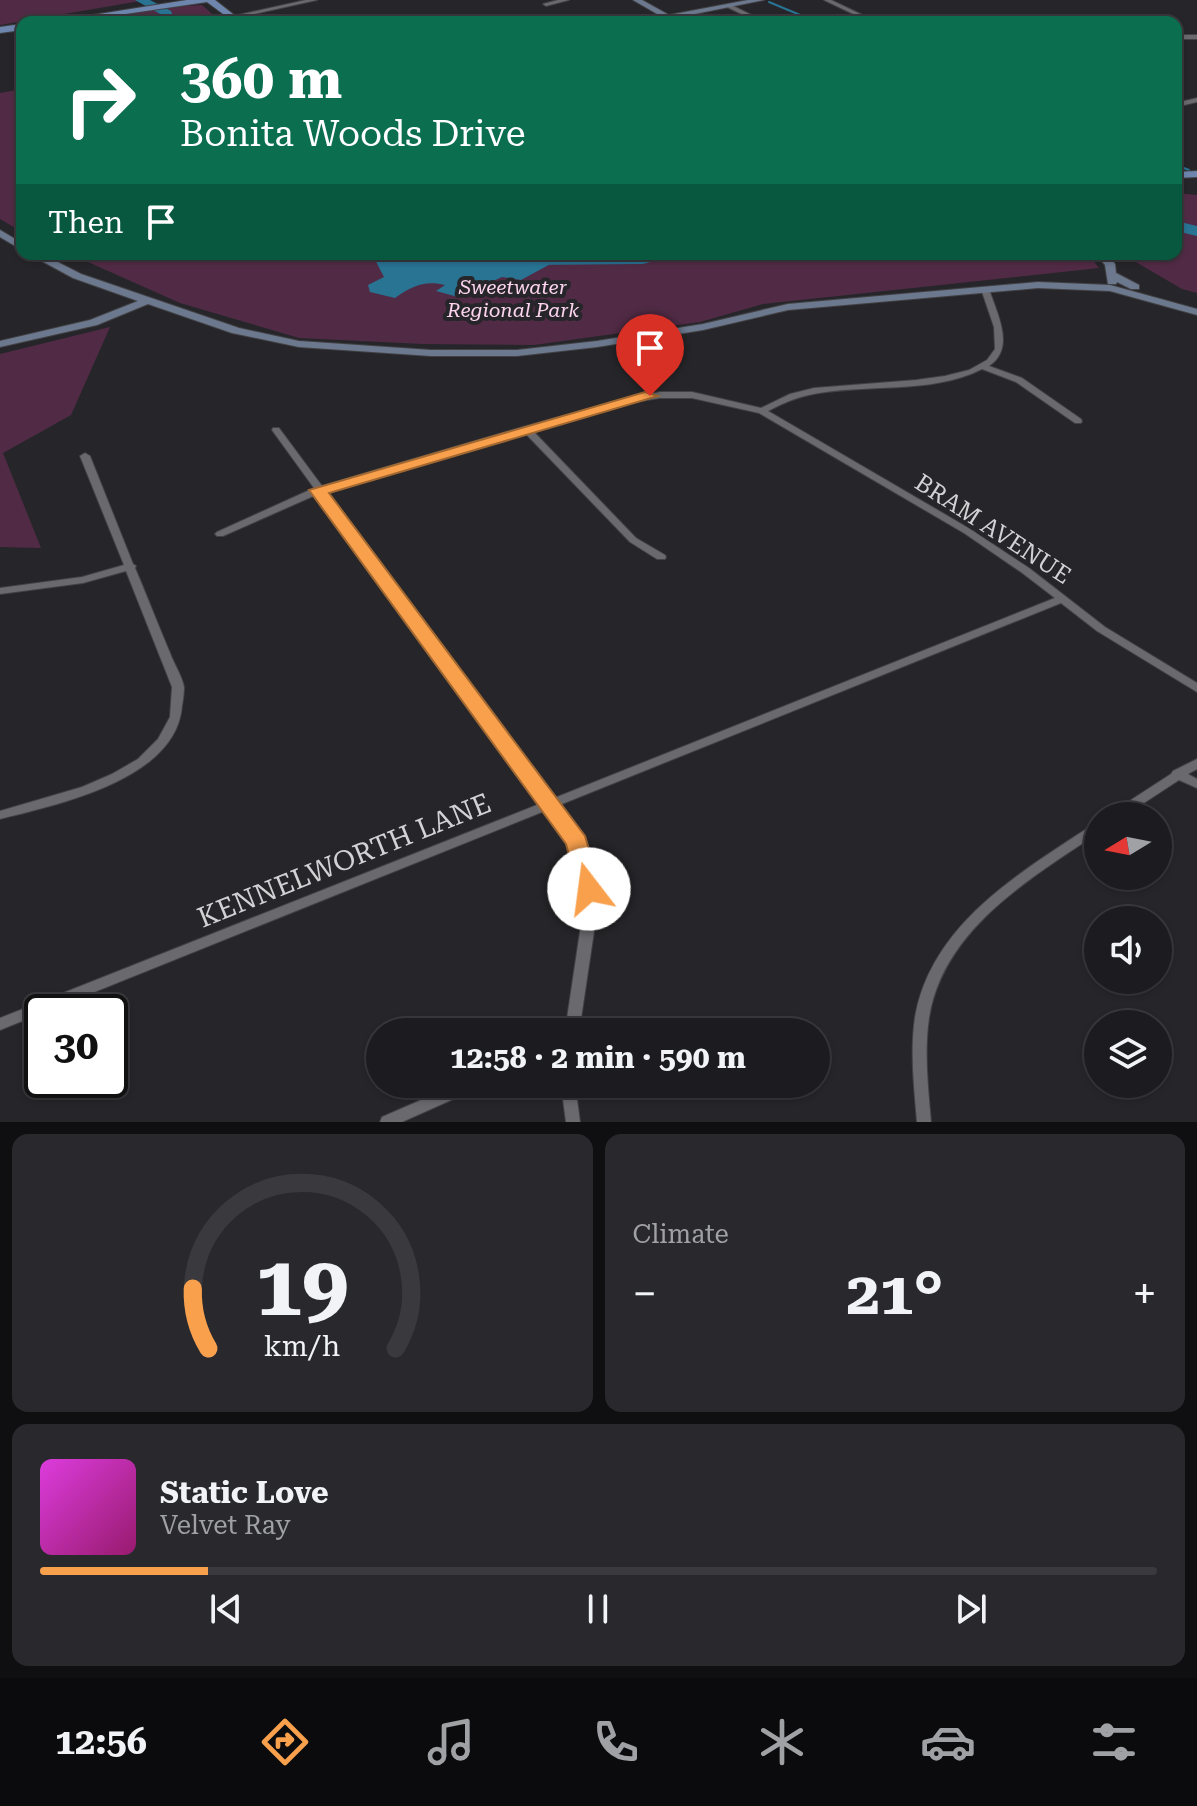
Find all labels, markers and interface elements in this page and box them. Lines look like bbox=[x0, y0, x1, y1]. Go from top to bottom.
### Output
text: 360 m bbox=[180, 46, 342, 112]
icon: right bbox=[48, 48, 152, 152]
text: Bonita Woods Drive bbox=[180, 113, 525, 155]
icon: arrive bbox=[139, 200, 183, 244]
text: Then bbox=[48, 205, 123, 240]
park label: Sweetwater Regional Park bbox=[446, 275, 579, 322]
pin bbox=[616, 314, 684, 396]
icon: arrive bbox=[628, 326, 672, 370]
street label: BRAM AVENUE bbox=[910, 468, 1076, 590]
street label: KENNELWORTH LANE bbox=[193, 787, 496, 934]
north arrow bbox=[1084, 802, 1172, 890]
map controls bbox=[1084, 802, 1172, 1098]
position arrow bbox=[547, 847, 631, 931]
button: sound bbox=[1084, 906, 1172, 994]
speed limit sign: 30 bbox=[24, 994, 128, 1098]
button: layers bbox=[1084, 1010, 1172, 1098]
text: 12:58 · 2 min · 590 m bbox=[450, 1040, 746, 1075]
text: Climate bbox=[633, 1219, 729, 1249]
text: 19 bbox=[256, 1238, 349, 1335]
text: 21° bbox=[846, 1258, 943, 1329]
text: − bbox=[633, 1268, 657, 1320]
text: + bbox=[1132, 1268, 1157, 1320]
text: km/h bbox=[264, 1329, 341, 1363]
text: Static Love bbox=[160, 1475, 329, 1510]
text: Velvet Ray bbox=[160, 1510, 291, 1540]
icon: previous bbox=[204, 1587, 248, 1631]
icon: pause bbox=[576, 1587, 620, 1631]
icon: next bbox=[949, 1587, 993, 1631]
icon: directions bbox=[257, 1714, 313, 1770]
icon: music bbox=[423, 1714, 479, 1770]
icon: phone bbox=[588, 1714, 644, 1770]
icon: climate bbox=[754, 1714, 810, 1770]
icon: car bbox=[920, 1714, 976, 1770]
icon: filters bbox=[1086, 1714, 1142, 1770]
text: 12:56 bbox=[55, 1721, 147, 1763]

